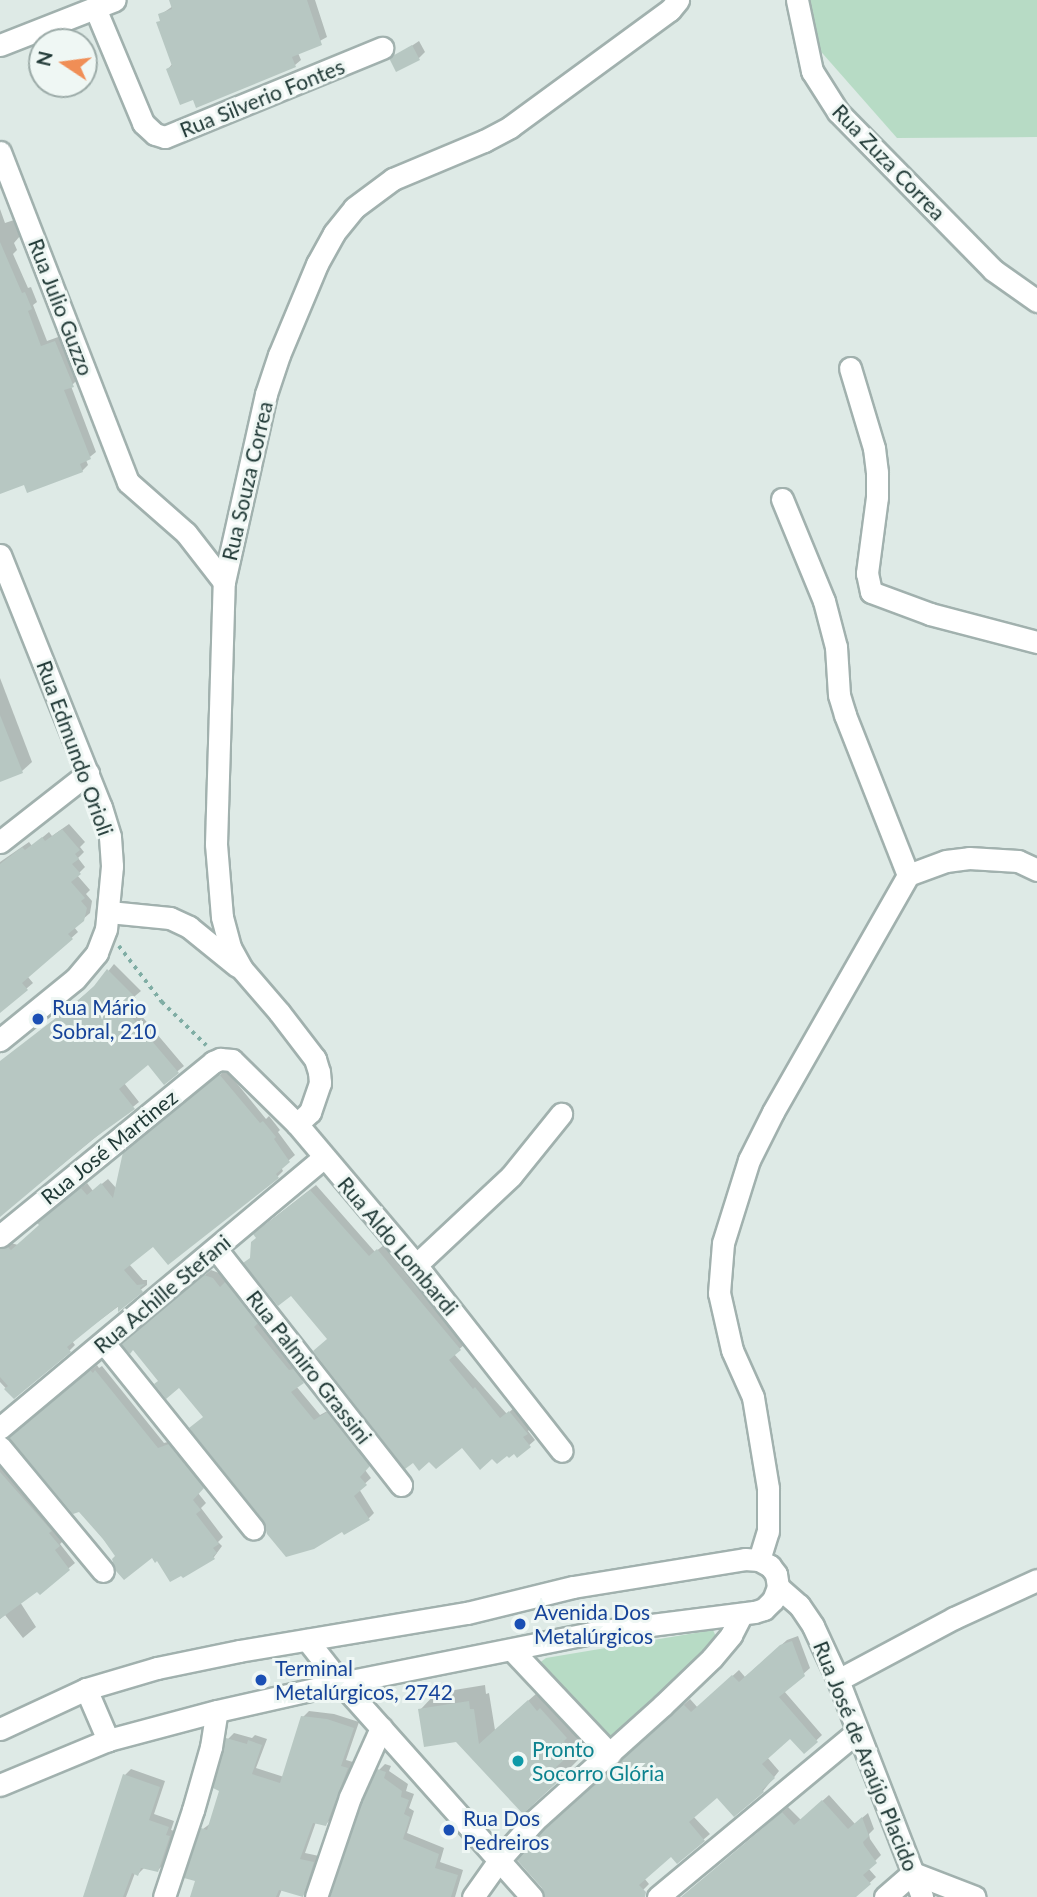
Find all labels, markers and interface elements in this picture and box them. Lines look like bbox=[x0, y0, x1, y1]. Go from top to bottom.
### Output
north arrow bbox=[28, 28, 98, 98]
text: N bbox=[31, 49, 57, 68]
street label: Rua Silverio Fontes bbox=[176, 53, 348, 143]
street label: Rua Zuza Correa bbox=[827, 99, 951, 225]
street label: Rua Julio Guzzo bbox=[23, 235, 99, 379]
street label: Rua Souza Correa bbox=[216, 399, 278, 563]
street label: Rua Edmundo Orioli bbox=[32, 657, 118, 839]
place label: Rua Mário Sobral, 210 bbox=[52, 994, 157, 1044]
marker: Rua Mário Sobral, 210 bbox=[30, 1011, 46, 1027]
street label: Rua José Martinez bbox=[36, 1084, 182, 1210]
street label: Rua Aldo Lombardi bbox=[332, 1171, 464, 1321]
street label: Rua Achille Stefani bbox=[88, 1229, 236, 1359]
street label: Rua Palmiro Grassini bbox=[241, 1285, 377, 1449]
place label: Avenida Dos Metalúrgicos bbox=[534, 1599, 653, 1649]
marker: Avenida Dos Metalúrgicos bbox=[512, 1616, 528, 1632]
street label: Rua José de Araújo Placido bbox=[808, 1637, 924, 1875]
place label: Terminal Metalúrgicos, 2742 bbox=[275, 1655, 453, 1705]
marker: Terminal Metalúrgicos, 2742 bbox=[253, 1672, 269, 1688]
place label: Pronto Socorro Glória bbox=[532, 1736, 664, 1786]
marker: Pronto Socorro Glória bbox=[510, 1753, 526, 1769]
place label: Rua Dos Pedreiros bbox=[463, 1805, 549, 1855]
marker: Rua Dos Pedreiros bbox=[441, 1822, 457, 1838]

